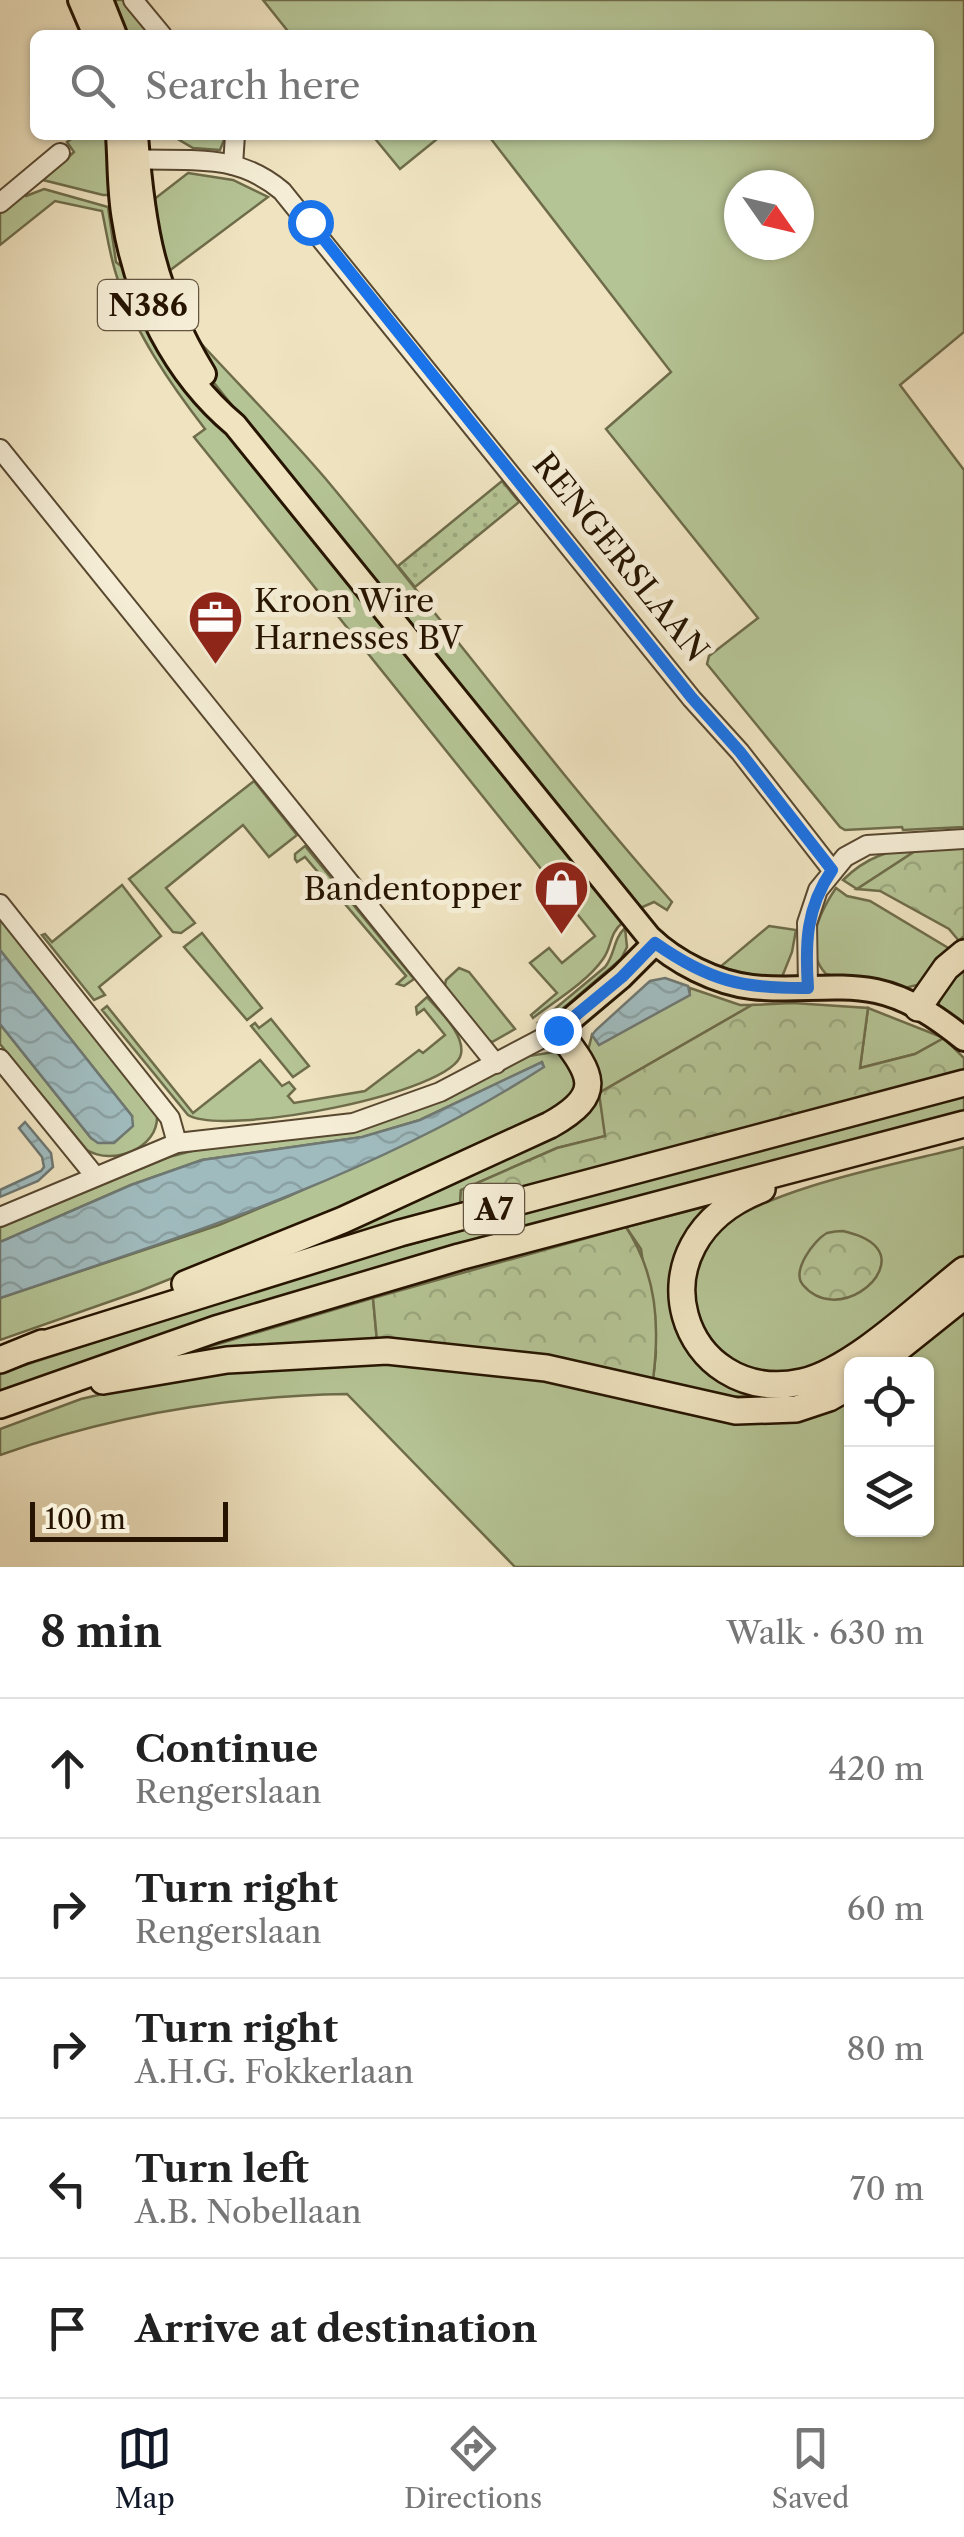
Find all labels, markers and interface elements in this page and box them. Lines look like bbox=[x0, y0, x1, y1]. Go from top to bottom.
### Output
search box bbox=[30, 30, 934, 140]
icon: search bbox=[65, 58, 120, 113]
text: Search here bbox=[145, 62, 360, 109]
north arrow bbox=[724, 170, 814, 260]
route start bbox=[288, 200, 334, 246]
road number: N386 bbox=[98, 280, 198, 330]
street label: RENGERSLAAN bbox=[525, 445, 717, 669]
place label: Kroon Wire Harnesses BV bbox=[254, 581, 463, 657]
office icon: Kroon Wire Harnesses BV bbox=[185, 588, 245, 667]
shop icon: Bandentopper bbox=[531, 858, 591, 937]
place label: Bandentopper bbox=[304, 869, 523, 908]
route end bbox=[536, 1008, 582, 1054]
road number: A7 bbox=[464, 1184, 524, 1234]
map controls bbox=[844, 1357, 934, 1537]
button: locate bbox=[844, 1357, 934, 1447]
button: layers bbox=[844, 1447, 934, 1537]
scale bar bbox=[30, 1497, 228, 1542]
text: 100 m bbox=[45, 1502, 126, 1536]
text: 8 min bbox=[40, 1606, 162, 1658]
text: Walk · 630 m bbox=[727, 1613, 924, 1652]
text: Continue bbox=[135, 1725, 318, 1772]
icon: ahead bbox=[40, 1741, 95, 1796]
text: 420 m bbox=[828, 1749, 924, 1788]
text: Rengerslaan bbox=[135, 1772, 322, 1811]
text: Turn right bbox=[135, 1865, 338, 1912]
icon: right bbox=[40, 1881, 95, 1936]
text: 60 m bbox=[847, 1889, 924, 1928]
text: Rengerslaan bbox=[135, 1912, 322, 1951]
text: Turn right bbox=[135, 2005, 338, 2052]
icon: right bbox=[40, 2021, 95, 2076]
text: 80 m bbox=[846, 2029, 924, 2068]
text: A.H.G. Fokkerlaan bbox=[135, 2052, 414, 2091]
text: Turn left bbox=[135, 2145, 309, 2192]
icon: left bbox=[40, 2161, 95, 2216]
text: 70 m bbox=[850, 2169, 924, 2208]
text: A.B. Nobellaan bbox=[135, 2192, 362, 2231]
icon: arrive bbox=[40, 2301, 95, 2356]
text: Arrive at destination bbox=[135, 2305, 538, 2352]
tab: Map bbox=[115, 2421, 175, 2515]
tab: Directions bbox=[404, 2421, 542, 2515]
tab: Saved bbox=[772, 2421, 849, 2515]

